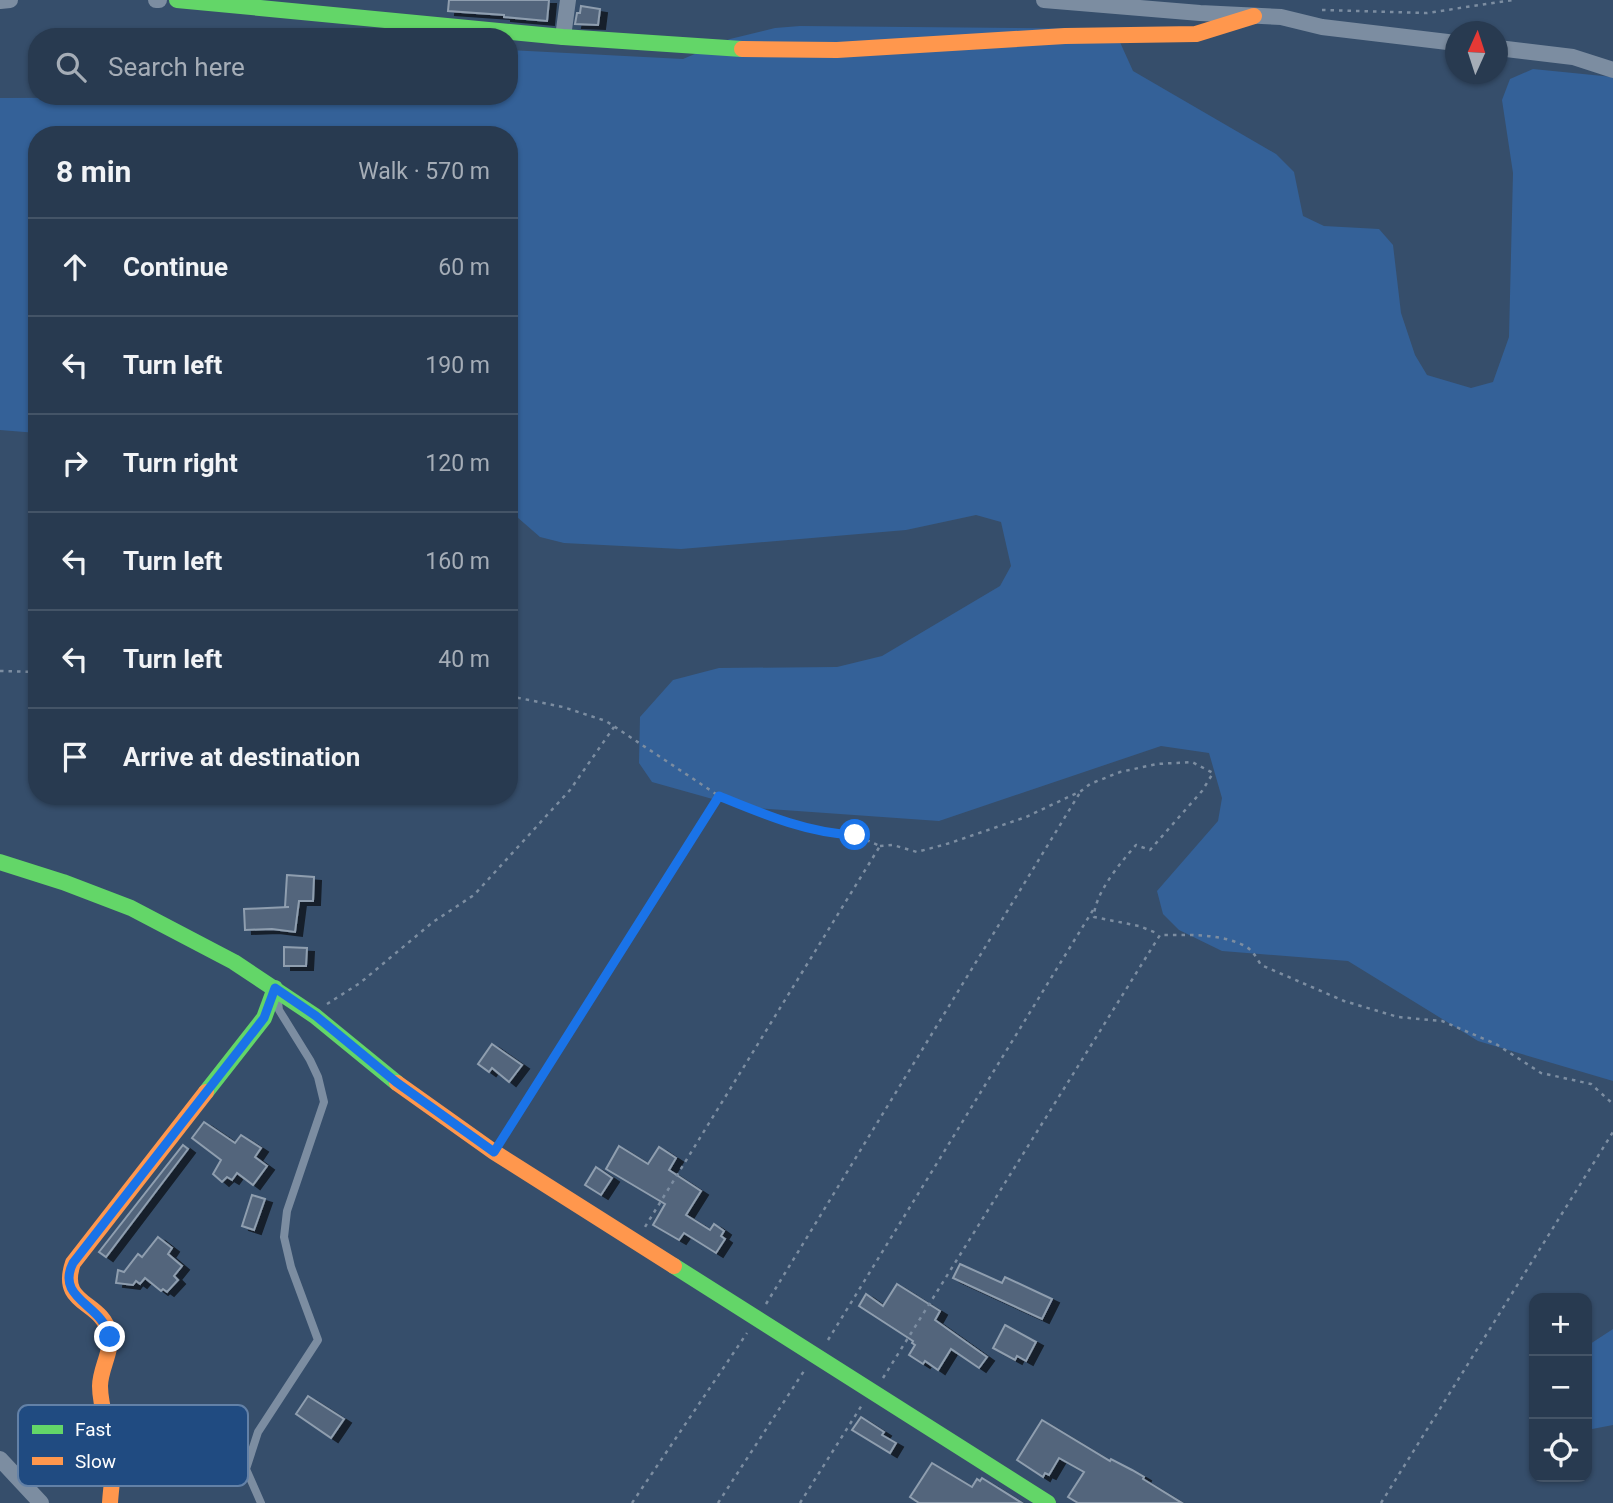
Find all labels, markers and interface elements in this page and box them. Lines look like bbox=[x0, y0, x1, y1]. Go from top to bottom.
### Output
north arrow bbox=[1445, 21, 1508, 84]
search box bbox=[28, 28, 518, 105]
icon: search bbox=[52, 48, 90, 86]
text: Search here bbox=[108, 52, 245, 82]
text: 8 min bbox=[56, 154, 131, 189]
text: Walk · 570 m bbox=[358, 158, 490, 185]
icon: ahead bbox=[56, 248, 94, 286]
text: Continue bbox=[123, 252, 228, 282]
text: 60 m bbox=[438, 254, 490, 281]
icon: left bbox=[56, 346, 94, 384]
text: Turn left bbox=[123, 350, 222, 380]
text: 190 m bbox=[425, 352, 490, 379]
icon: right bbox=[56, 444, 94, 482]
text: Turn right bbox=[123, 448, 238, 478]
text: 120 m bbox=[425, 450, 490, 477]
icon: left bbox=[56, 542, 94, 580]
text: Turn left bbox=[123, 546, 222, 576]
text: 160 m bbox=[425, 548, 490, 575]
icon: left bbox=[56, 640, 94, 678]
text: Turn left bbox=[123, 644, 222, 674]
text: 40 m bbox=[438, 646, 490, 673]
icon: arrive bbox=[56, 738, 94, 776]
text: Arrive at destination bbox=[123, 742, 360, 772]
route start bbox=[839, 819, 870, 850]
map controls bbox=[1529, 1293, 1592, 1482]
button: + bbox=[1529, 1293, 1592, 1356]
route end bbox=[94, 1321, 125, 1352]
button: − bbox=[1529, 1356, 1592, 1419]
legend bbox=[18, 1405, 248, 1486]
text: Fast bbox=[75, 1418, 112, 1441]
button: locate bbox=[1529, 1419, 1592, 1482]
text: Slow bbox=[75, 1450, 116, 1473]

